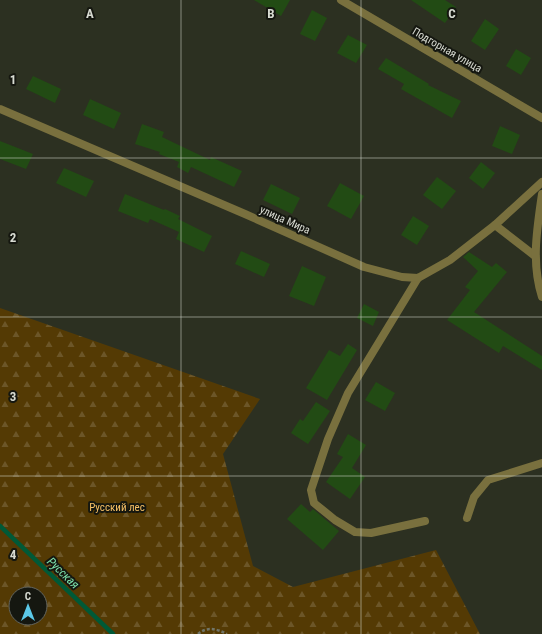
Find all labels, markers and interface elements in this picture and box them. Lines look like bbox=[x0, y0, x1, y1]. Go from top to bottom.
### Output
text: A bbox=[86, 6, 94, 21]
text: B bbox=[267, 6, 275, 21]
text: C bbox=[448, 6, 456, 21]
street label: Подгорная улица bbox=[410, 25, 484, 75]
text: 1 bbox=[10, 72, 16, 87]
street label: улица Мира bbox=[258, 203, 312, 237]
text: 2 bbox=[10, 230, 17, 245]
text: 3 bbox=[10, 389, 16, 404]
park label: Русский лес bbox=[89, 501, 145, 514]
text: 4 bbox=[10, 547, 17, 562]
water label: Русская bbox=[44, 554, 82, 592]
north arrow bbox=[8, 586, 48, 626]
text: С bbox=[25, 590, 31, 603]

